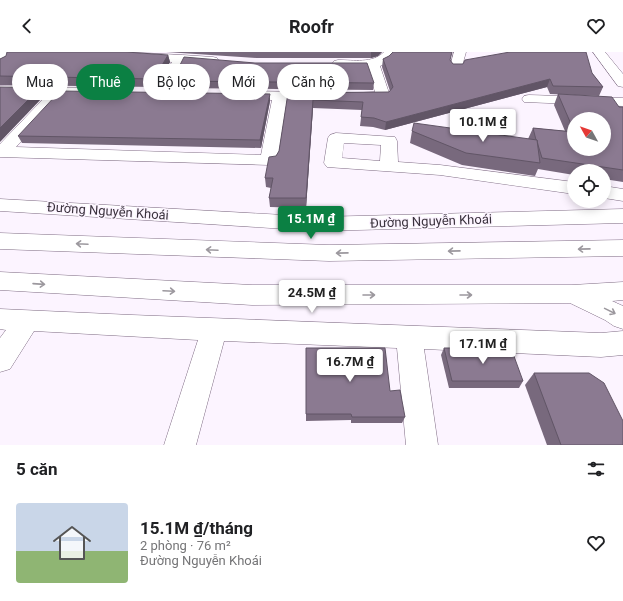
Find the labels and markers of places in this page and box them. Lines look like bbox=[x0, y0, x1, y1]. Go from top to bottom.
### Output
pin: 10.1M ₫ bbox=[446, 109, 520, 143]
pin: 15.1M ₫ bbox=[274, 206, 348, 240]
pin: 24.5M ₫ bbox=[275, 280, 349, 314]
pin: 17.1M ₫ bbox=[446, 331, 520, 365]
pin: 16.7M ₫ bbox=[313, 349, 387, 383]

